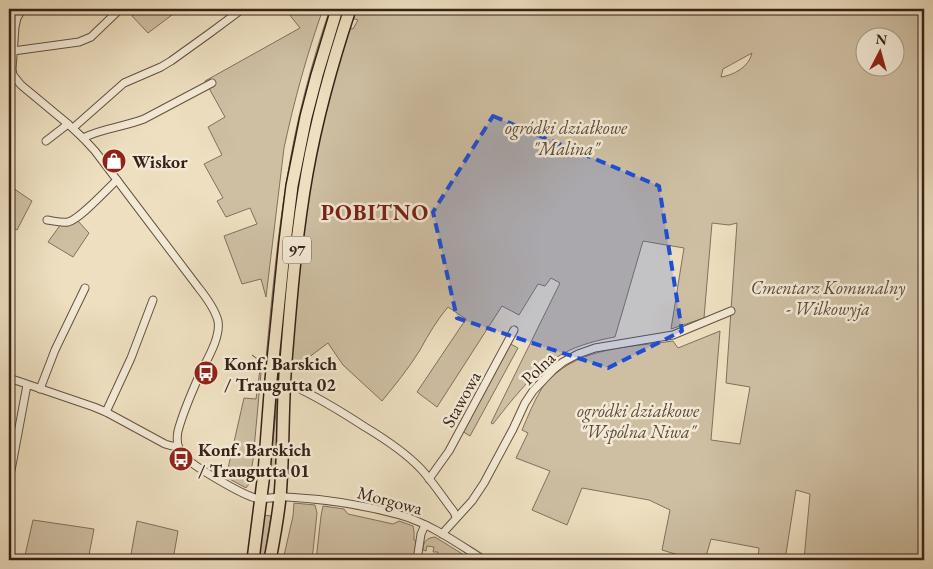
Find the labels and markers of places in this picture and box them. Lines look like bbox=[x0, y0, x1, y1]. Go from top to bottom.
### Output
shop icon: Wiskor bbox=[101, 148, 127, 174]
place label: Wiskor bbox=[132, 150, 188, 173]
place label: Konf. Barskich / Traugutta 02 bbox=[224, 352, 337, 396]
bus stop icon: Konf. Barskich / Traugutta 02 bbox=[193, 360, 219, 386]
place label: Konf. Barskich / Traugutta 01 bbox=[198, 438, 311, 482]
bus stop icon: Konf. Barskich / Traugutta 01 bbox=[168, 446, 194, 472]

